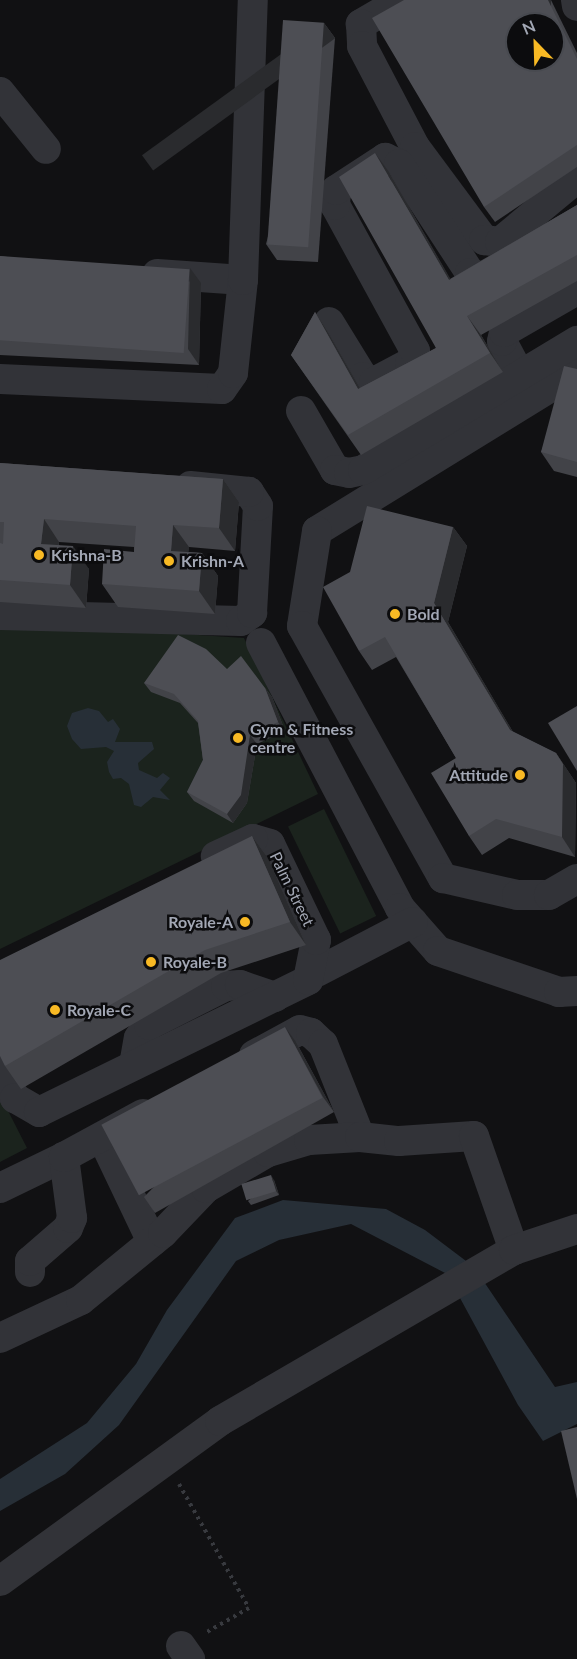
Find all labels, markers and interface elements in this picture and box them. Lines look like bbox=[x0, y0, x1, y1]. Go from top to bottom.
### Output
north arrow bbox=[505, 12, 565, 72]
text: N bbox=[519, 16, 538, 38]
place label: Krishna-B bbox=[51, 545, 122, 565]
marker: Krishna-B bbox=[32, 548, 46, 562]
place label: Krishn-A bbox=[181, 551, 244, 571]
marker: Krishn-A bbox=[162, 554, 176, 568]
place label: Bold bbox=[407, 604, 440, 624]
marker: Bold bbox=[388, 607, 402, 621]
place label: Gym & Fitness centre bbox=[250, 719, 353, 757]
marker: Gym & Fitness centre bbox=[231, 731, 245, 745]
place label: Attitude bbox=[449, 765, 508, 785]
marker: Attitude bbox=[513, 768, 527, 782]
street label: Palm Street bbox=[266, 849, 318, 929]
place label: Royale-A bbox=[168, 912, 233, 932]
marker: Royale-A bbox=[238, 915, 252, 929]
place label: Royale-B bbox=[163, 952, 227, 972]
marker: Royale-B bbox=[144, 955, 158, 969]
place label: Royale-C bbox=[67, 1000, 131, 1020]
marker: Royale-C bbox=[48, 1003, 62, 1017]

